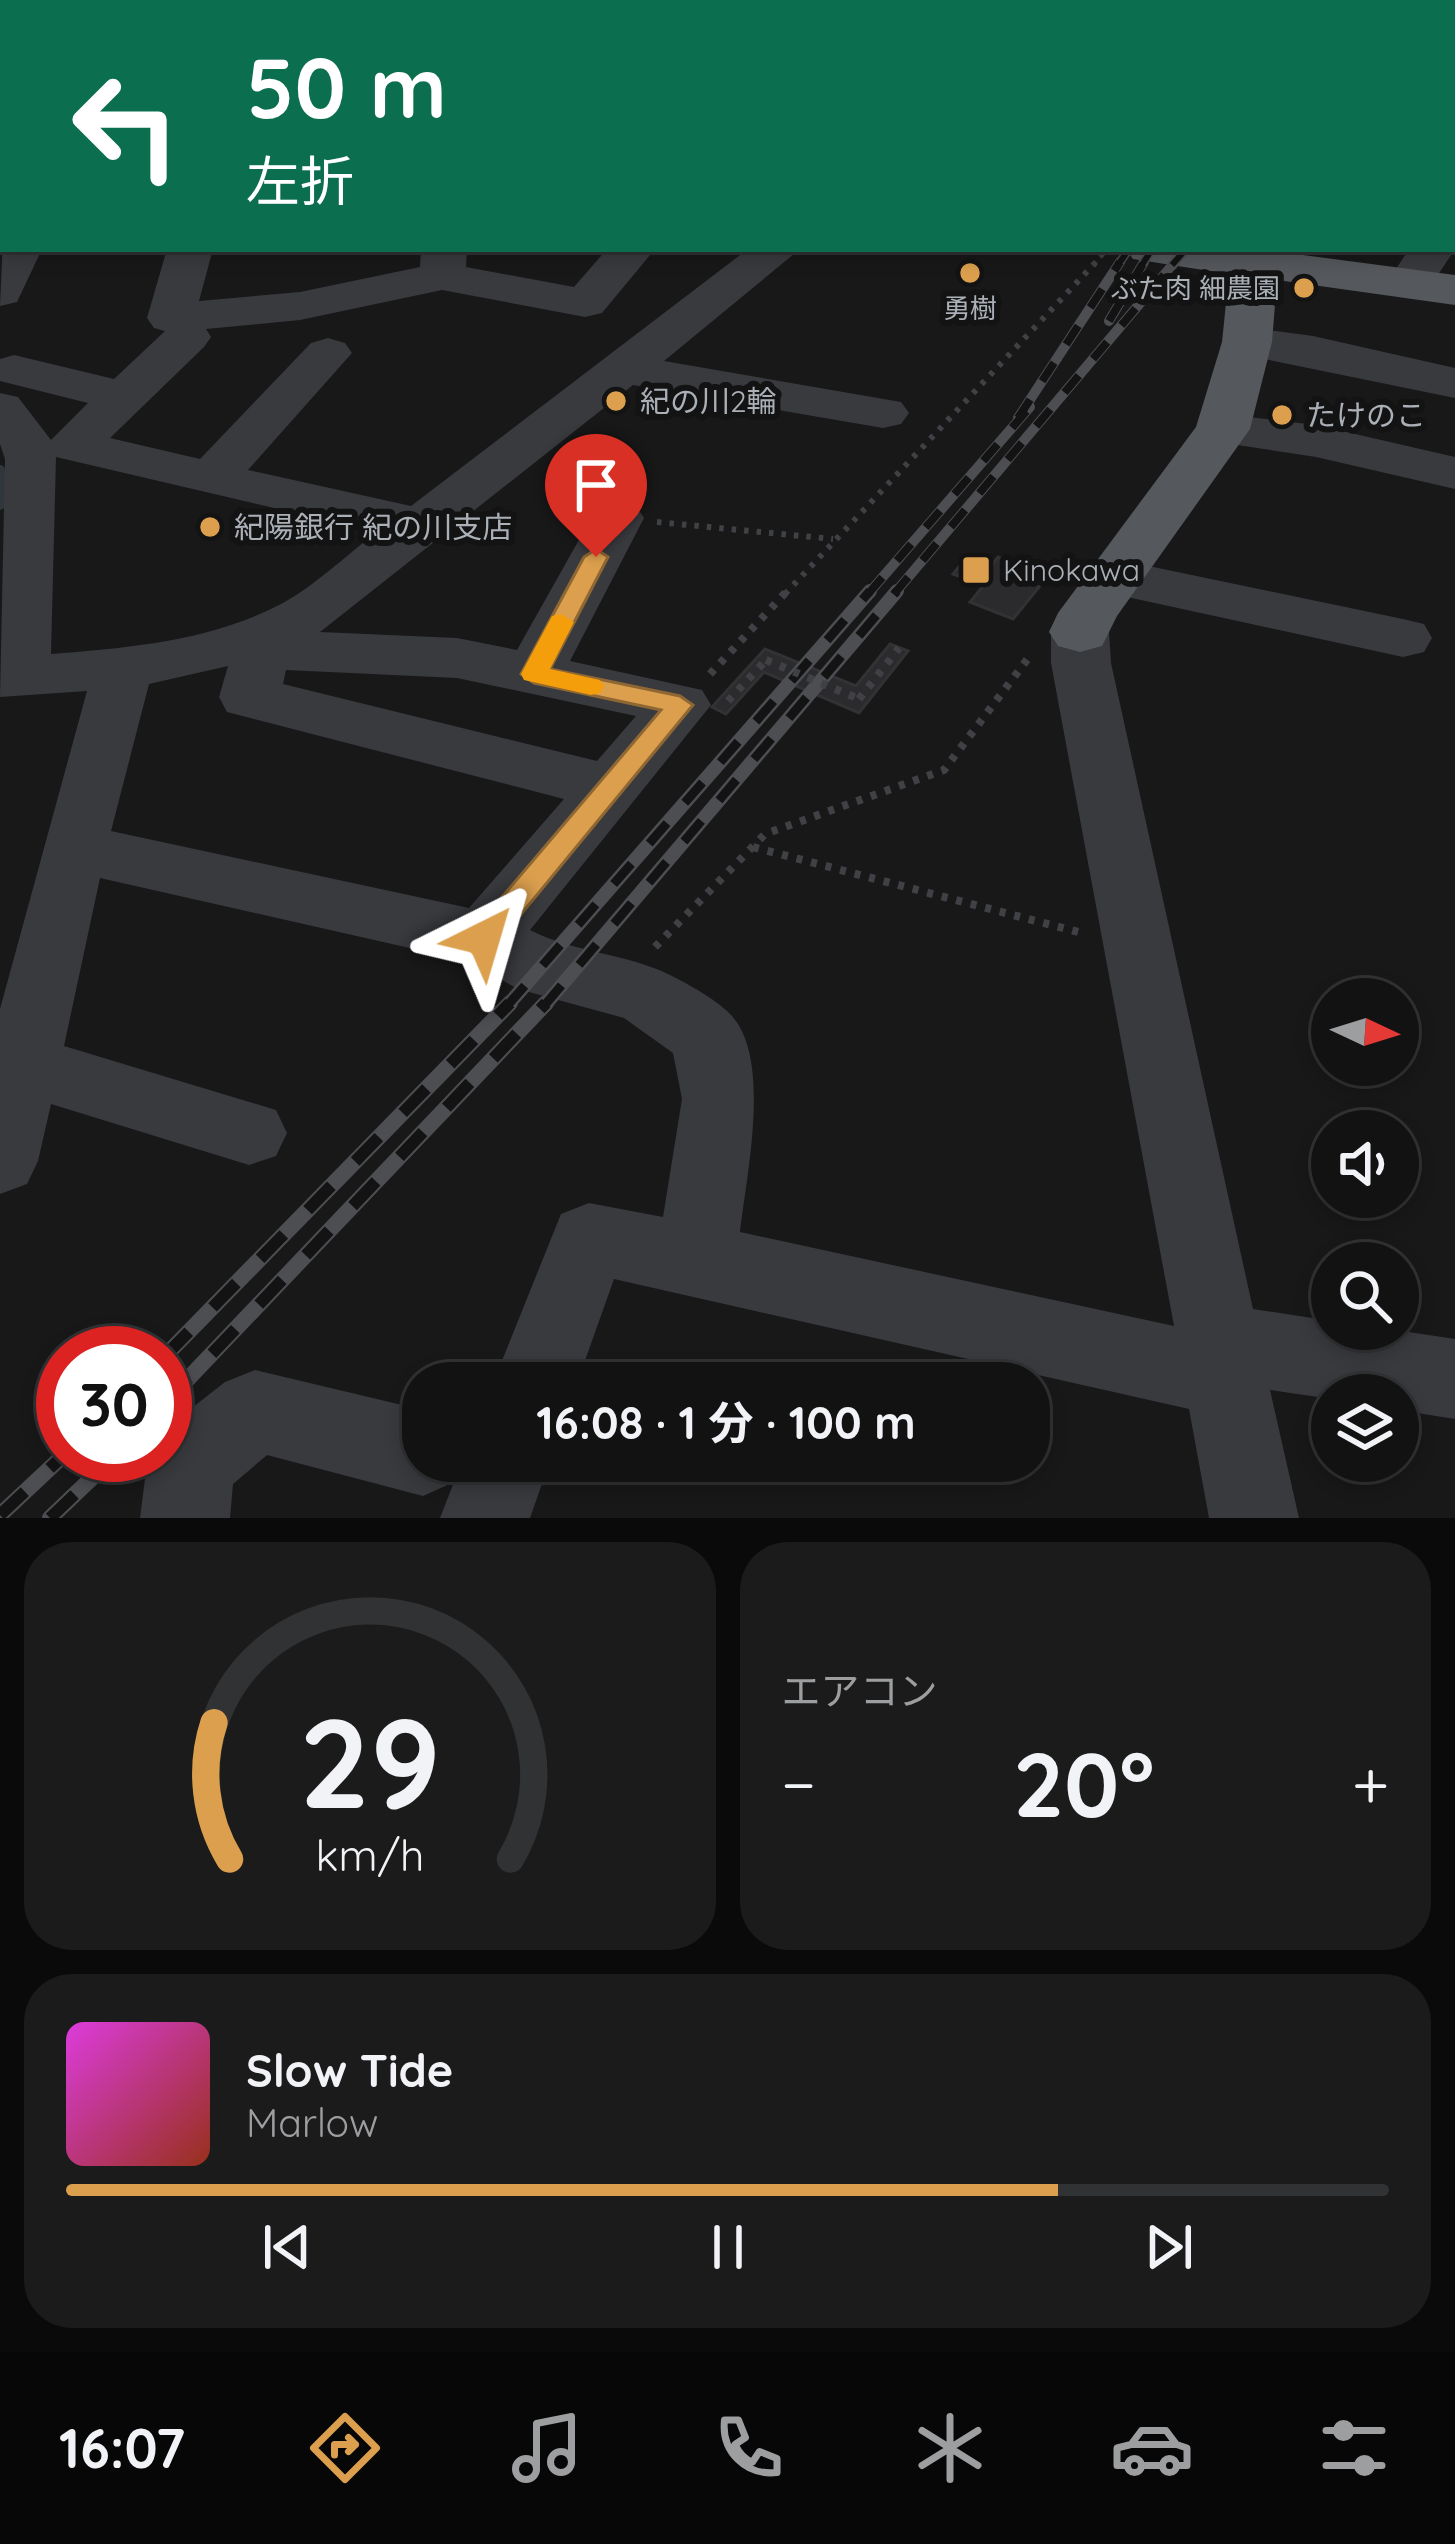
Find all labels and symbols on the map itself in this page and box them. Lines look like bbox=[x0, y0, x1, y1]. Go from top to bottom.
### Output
marker: 勇樹 bbox=[957, 260, 983, 286]
place label: ぶた肉 細農園 bbox=[1111, 271, 1280, 305]
marker: ぶた肉 細農園 bbox=[1291, 275, 1317, 301]
place label: 勇樹 bbox=[943, 291, 997, 325]
place label: 紀の川2輪 bbox=[640, 382, 777, 420]
marker: 紀の川2輪 bbox=[603, 388, 629, 414]
place label: たけのこ bbox=[1306, 396, 1426, 434]
marker: たけのこ bbox=[1269, 402, 1295, 428]
pin bbox=[545, 434, 647, 557]
place label: 紀陽銀行 紀の川支店 bbox=[234, 508, 512, 546]
marker: 紀陽銀行 紀の川支店 bbox=[197, 514, 223, 540]
place label: Kinokawa bbox=[1003, 551, 1140, 589]
marker: Kinokawa bbox=[960, 554, 992, 586]
position arrow bbox=[421, 875, 547, 1001]
north arrow bbox=[1311, 978, 1419, 1086]
speed limit sign: 30 bbox=[36, 1326, 192, 1482]

